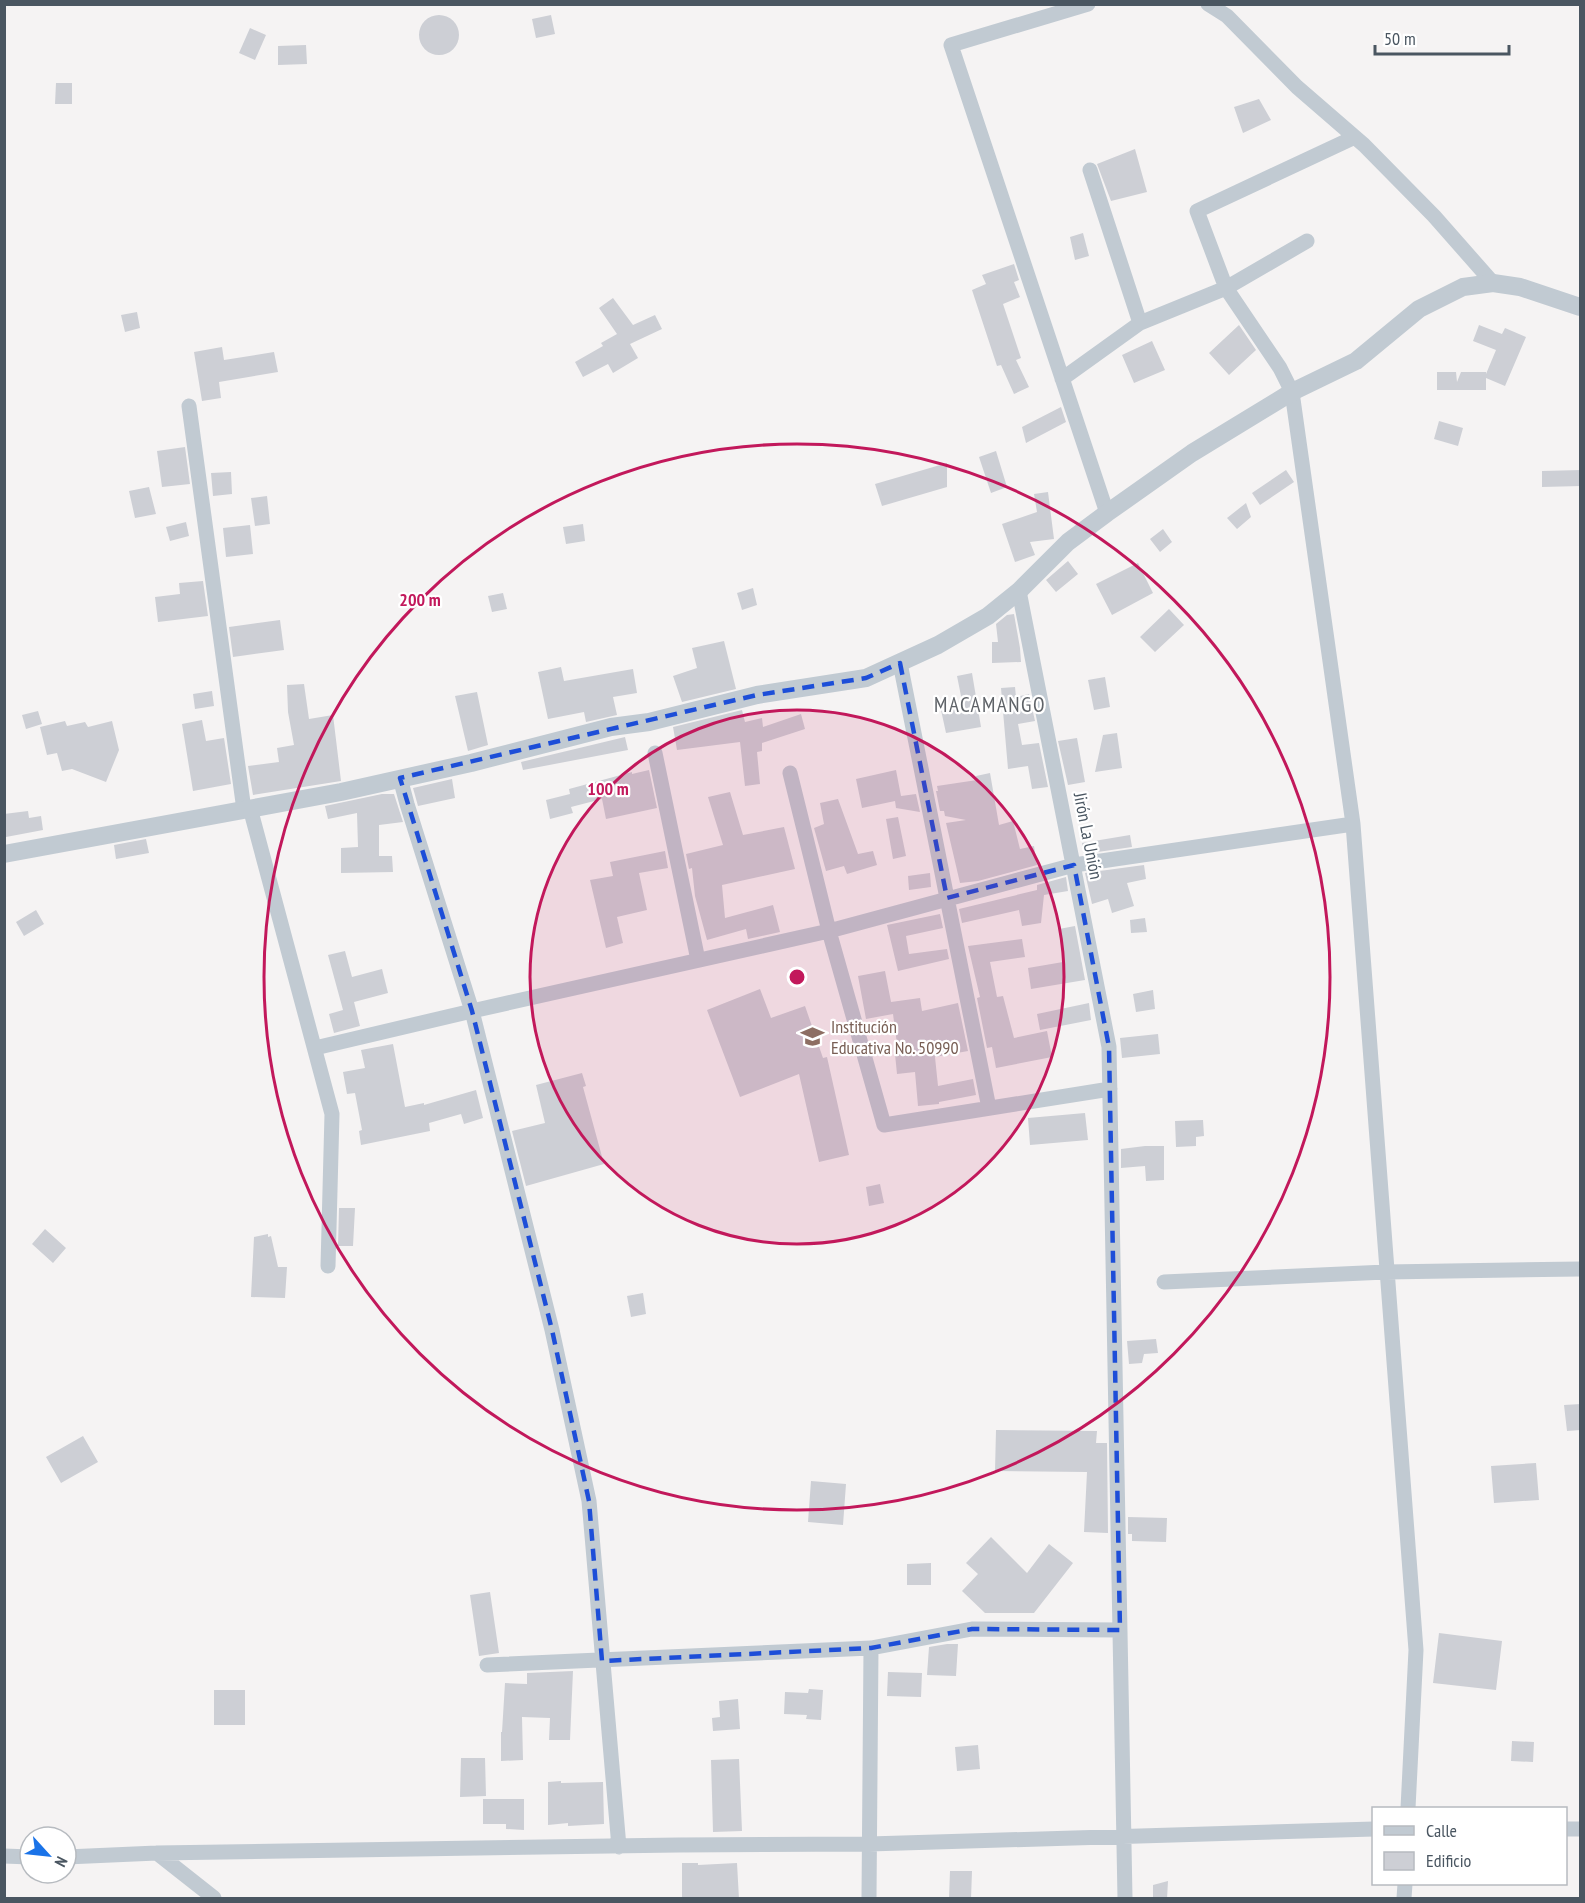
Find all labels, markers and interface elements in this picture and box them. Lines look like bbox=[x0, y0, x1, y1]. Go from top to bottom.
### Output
scale bar bbox=[1375, 18, 1508, 56]
text: 50 m bbox=[1384, 27, 1416, 50]
text: 200 m bbox=[399, 588, 441, 611]
district label: MACAMANGO bbox=[934, 691, 1046, 718]
text: 100 m bbox=[587, 777, 629, 800]
street label: Jirón La Unión bbox=[1069, 790, 1108, 881]
centre of rings bbox=[787, 967, 807, 987]
place label: Institución Educativa No. 50990 bbox=[831, 1015, 959, 1059]
school or university icon: Institución Educativa No. 50990 bbox=[800, 1024, 826, 1050]
legend bbox=[1372, 1807, 1567, 1885]
text: Calle bbox=[1426, 1819, 1457, 1842]
north arrow bbox=[18, 1825, 78, 1885]
text: Edificio bbox=[1426, 1849, 1472, 1872]
text: N bbox=[50, 1853, 72, 1870]

